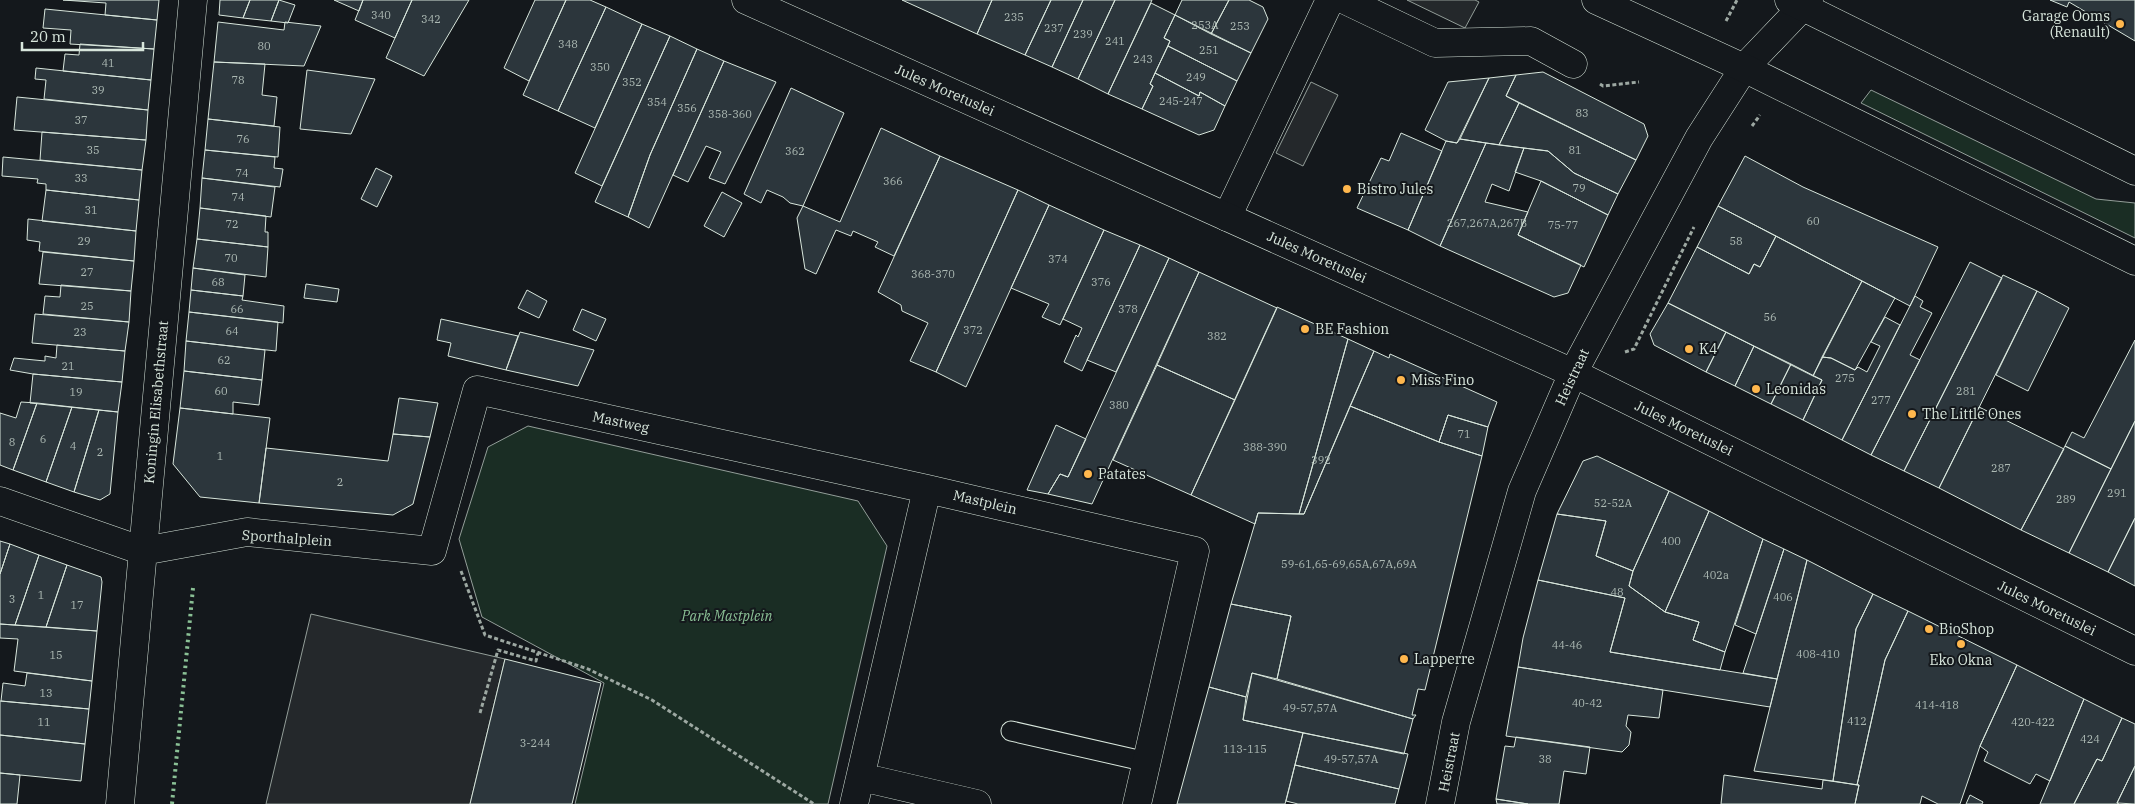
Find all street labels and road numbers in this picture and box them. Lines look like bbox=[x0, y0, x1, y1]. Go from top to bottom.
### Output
street label: Jules Moretuslei bbox=[892, 60, 998, 120]
street label: Jules Moretuslei bbox=[1264, 227, 1370, 287]
street label: Koningin Elisabethstraat bbox=[140, 320, 172, 484]
street label: Heistraat bbox=[1551, 346, 1593, 408]
street label: Jules Moretuslei bbox=[1632, 396, 1736, 460]
street label: Mastweg bbox=[591, 407, 651, 437]
street label: Mastplein bbox=[951, 486, 1019, 518]
street label: Sporthalplein bbox=[241, 526, 333, 550]
street label: Jules Moretuslei bbox=[1995, 576, 2099, 640]
street label: Heistraat bbox=[1434, 730, 1464, 794]

